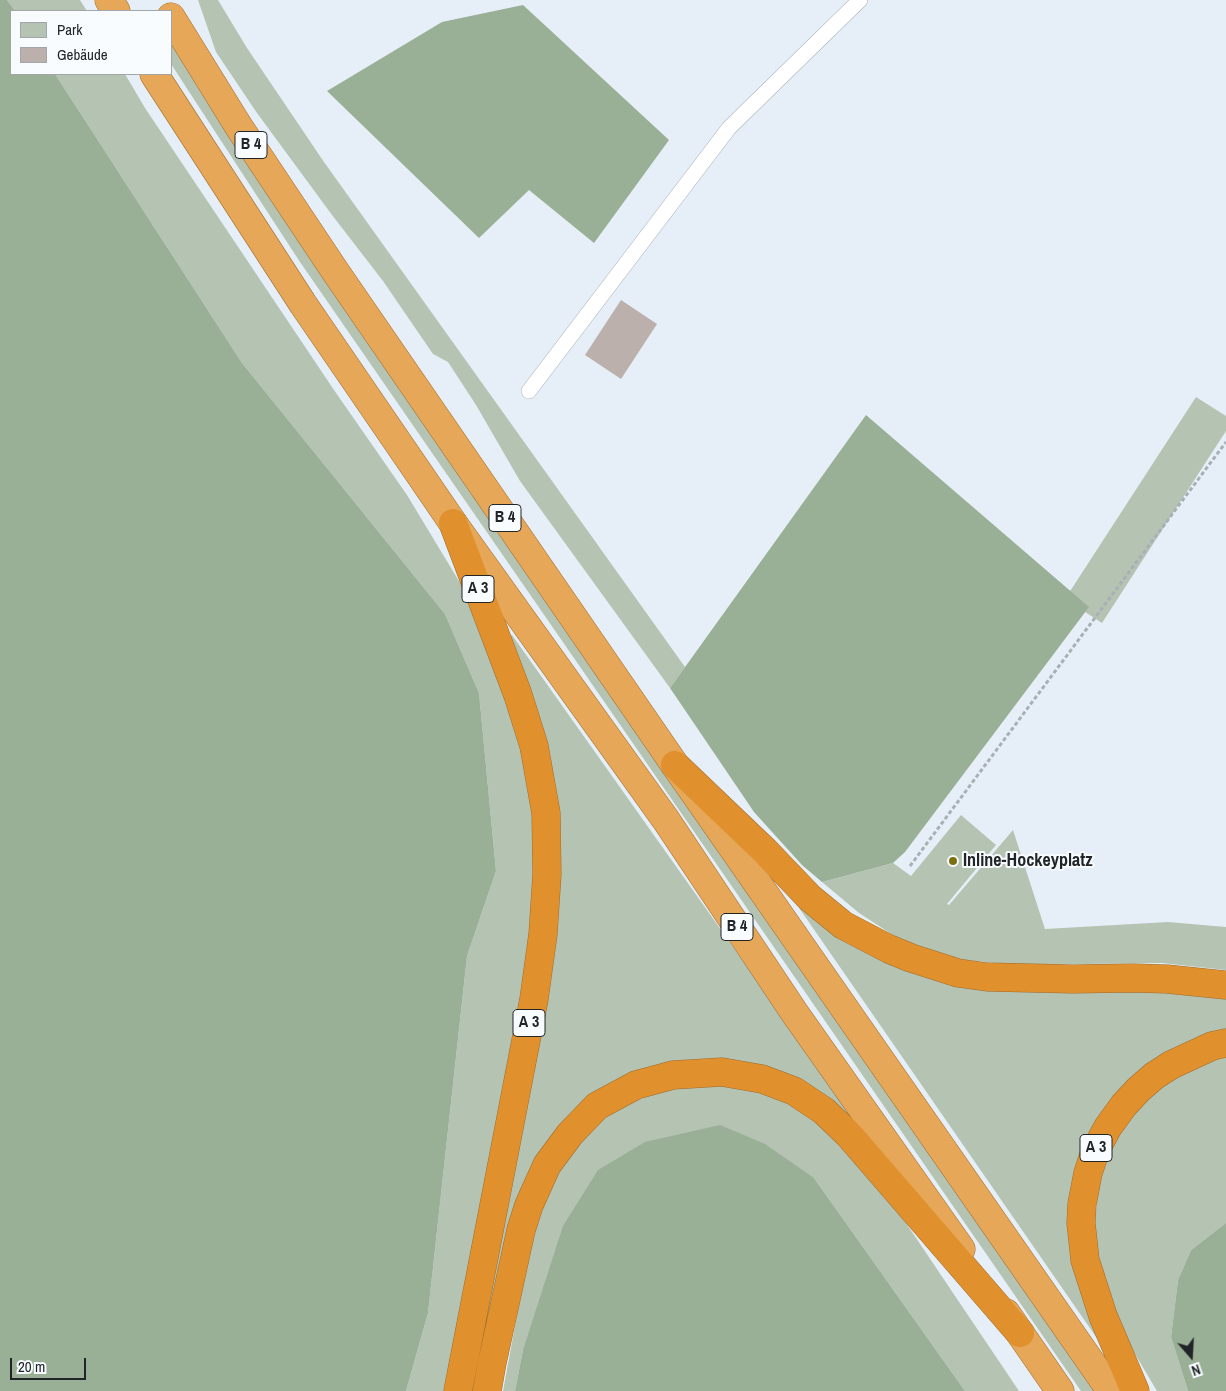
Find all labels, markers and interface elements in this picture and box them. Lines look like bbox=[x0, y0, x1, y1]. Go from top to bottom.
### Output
legend bbox=[10, 10, 172, 75]
text: Park bbox=[57, 19, 82, 40]
text: Gebäude bbox=[57, 44, 108, 65]
road number: B 4 bbox=[235, 132, 267, 158]
road number: B 4 bbox=[489, 504, 521, 532]
road number: A 3 bbox=[462, 576, 494, 602]
place label: Inline-Hockeyplatz bbox=[963, 850, 1093, 872]
marker: Inline-Hockeyplatz bbox=[947, 855, 959, 867]
road number: B 4 bbox=[721, 914, 753, 940]
road number: A 3 bbox=[513, 1010, 545, 1036]
road number: A 3 bbox=[1080, 1134, 1112, 1162]
north arrow bbox=[1166, 1331, 1216, 1381]
scale bar bbox=[12, 1348, 89, 1380]
text: 20 m bbox=[18, 1356, 45, 1377]
text: N bbox=[1189, 1360, 1203, 1380]

